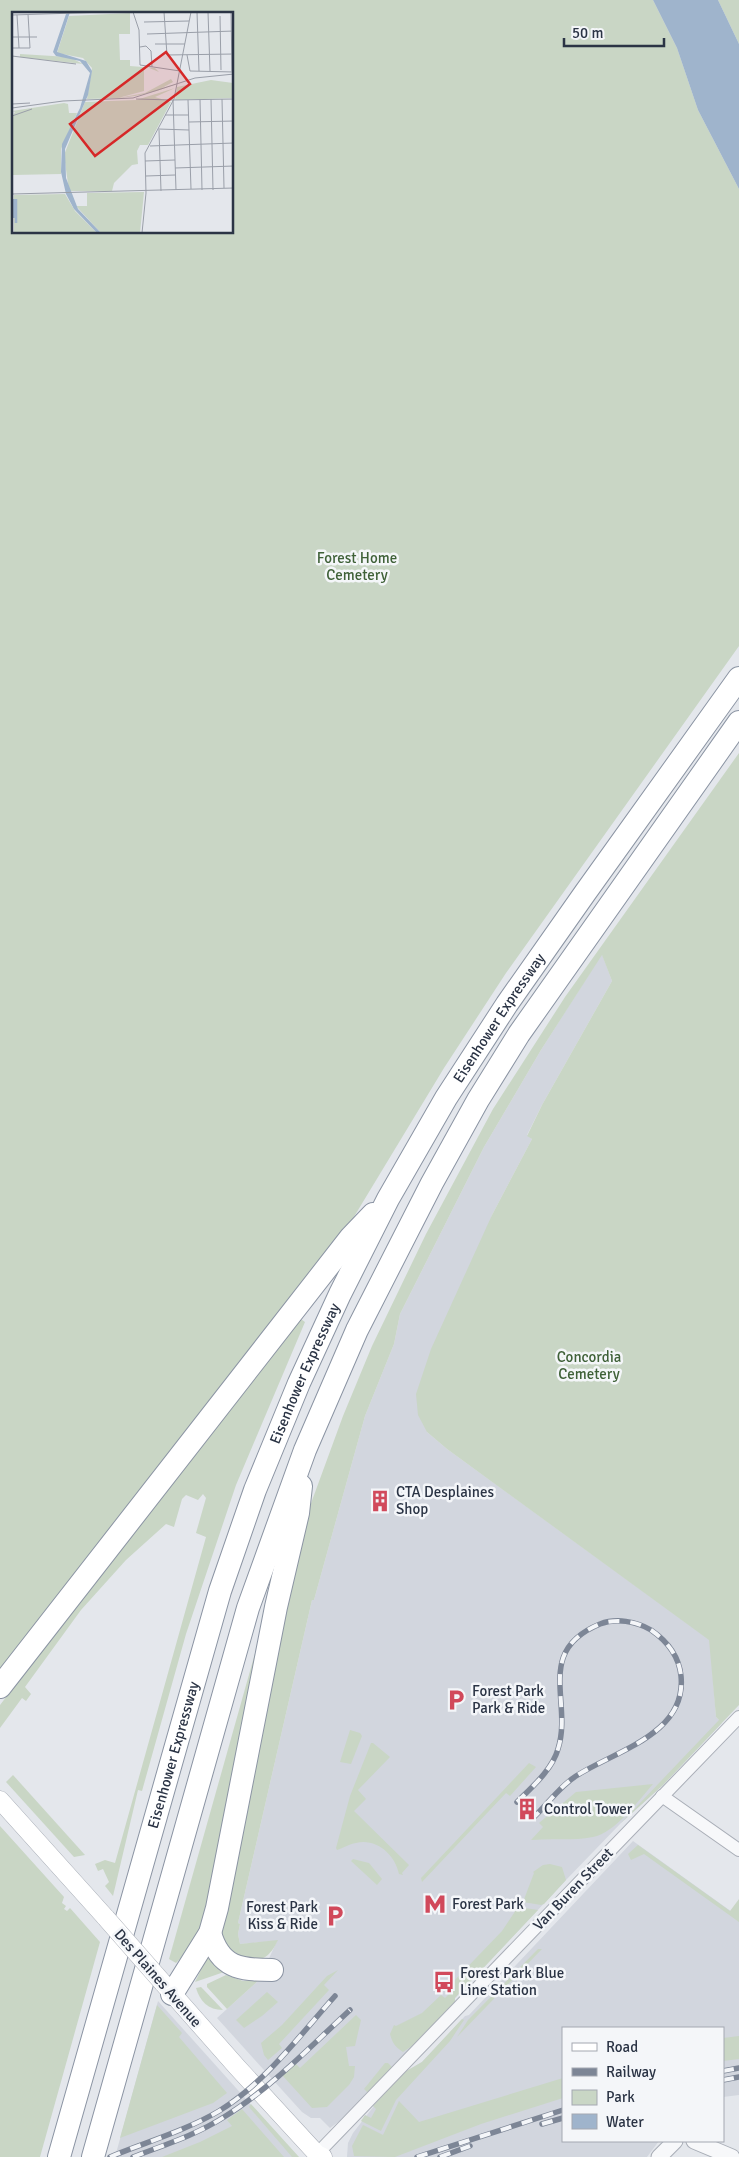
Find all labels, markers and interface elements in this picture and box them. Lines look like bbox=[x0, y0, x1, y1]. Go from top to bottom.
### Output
inset map bbox=[12, 12, 234, 234]
scale bar bbox=[564, 15, 664, 47]
text: 50 m bbox=[572, 24, 603, 42]
park label: Forest Home Cemetery bbox=[317, 549, 397, 584]
street label: Eisenhower Expressway bbox=[449, 950, 549, 1086]
street label: Eisenhower Expressway bbox=[266, 1300, 344, 1447]
park label: Concordia Cemetery bbox=[557, 1348, 621, 1383]
place label: CTA Desplaines Shop bbox=[396, 1483, 495, 1518]
building icon: CTA Desplaines Shop bbox=[367, 1488, 393, 1514]
street label: Eisenhower Expressway bbox=[144, 1679, 203, 1831]
place label: Forest Park Park & Ride bbox=[472, 1682, 545, 1717]
parking icon: Forest Park Park & Ride bbox=[443, 1687, 469, 1713]
building icon: Control Tower bbox=[514, 1796, 540, 1822]
place label: Control Tower bbox=[544, 1800, 633, 1818]
street label: Van Buren Street bbox=[529, 1844, 617, 1934]
metro station icon: Forest Park bbox=[422, 1891, 448, 1917]
place label: Forest Park bbox=[452, 1895, 524, 1913]
place label: Forest Park Kiss & Ride bbox=[246, 1898, 318, 1933]
parking icon: Forest Park Kiss & Ride bbox=[322, 1903, 348, 1929]
street label: Des Plaines Avenue bbox=[110, 1925, 206, 2031]
place label: Forest Park Blue Line Station bbox=[460, 1964, 564, 1999]
bus stop icon: Forest Park Blue Line Station bbox=[431, 1969, 457, 1995]
legend bbox=[562, 2027, 724, 2142]
text: Road bbox=[606, 2038, 638, 2056]
text: Railway bbox=[606, 2063, 656, 2081]
text: Park bbox=[606, 2088, 635, 2106]
text: Water bbox=[606, 2113, 644, 2131]

